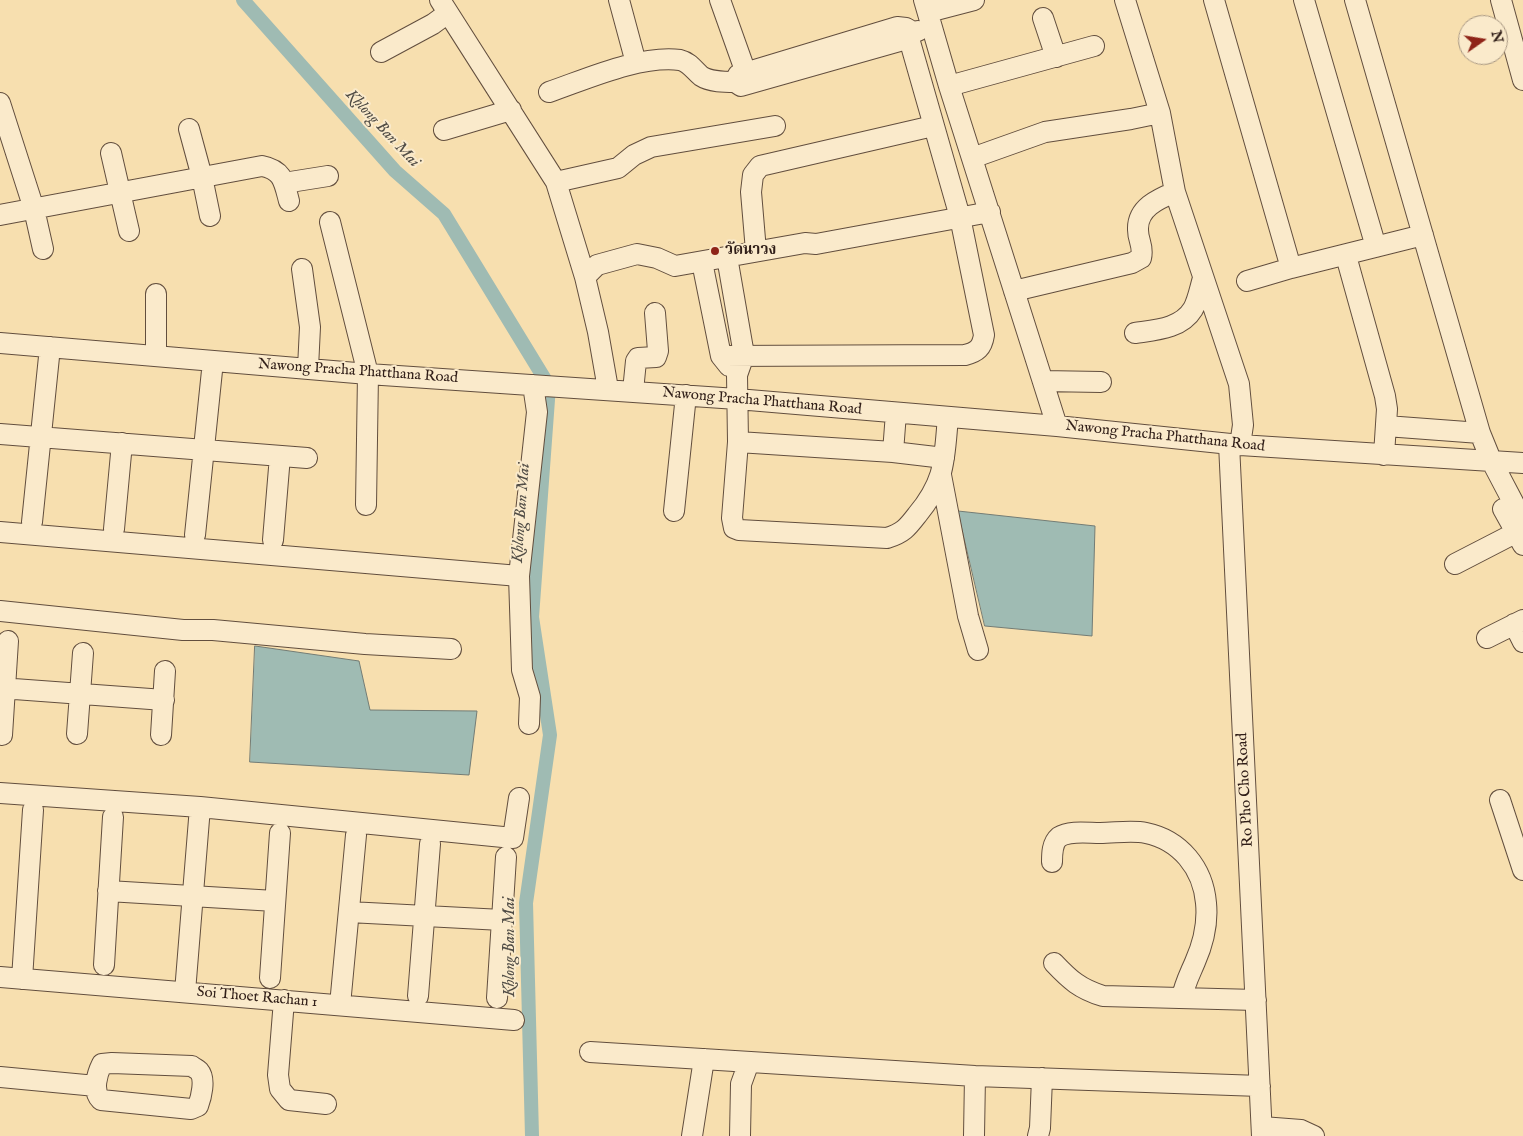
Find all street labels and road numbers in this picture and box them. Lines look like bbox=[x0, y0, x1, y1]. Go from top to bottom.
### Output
street label: Nawong Pracha Phatthana Road bbox=[257, 356, 459, 388]
street label: Nawong Pracha Phatthana Road bbox=[661, 384, 863, 420]
street label: Nawong Pracha Phatthana Road bbox=[1064, 418, 1266, 456]
street label: Ro Pho Cho Road bbox=[1234, 732, 1258, 848]
street label: Soi Thoet Rachan 1 bbox=[196, 984, 318, 1012]

